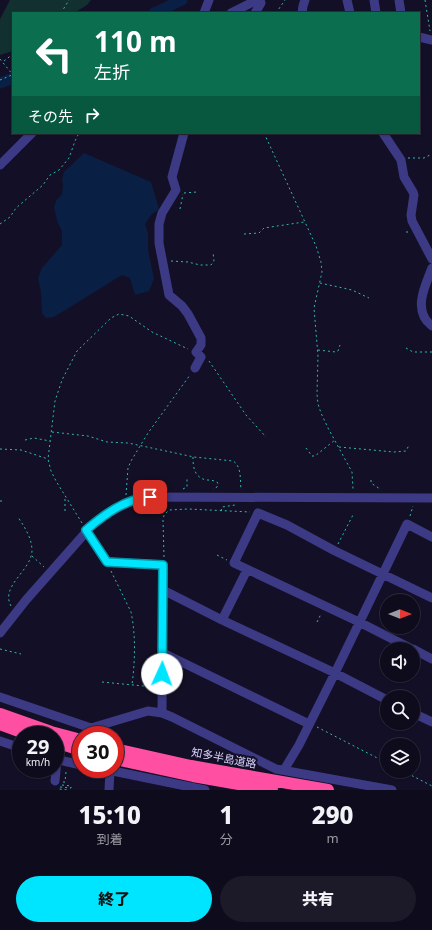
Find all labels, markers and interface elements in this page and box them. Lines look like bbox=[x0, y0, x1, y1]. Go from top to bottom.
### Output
text: 110 m bbox=[94, 22, 177, 60]
icon: left bbox=[28, 28, 80, 80]
text: 左折 bbox=[94, 60, 130, 84]
icon: right bbox=[81, 104, 103, 126]
text: その先 bbox=[28, 106, 73, 126]
pin bbox=[133, 480, 167, 514]
icon: arrive bbox=[139, 486, 161, 508]
north arrow bbox=[380, 594, 420, 634]
map controls bbox=[380, 594, 420, 778]
button: sound bbox=[380, 642, 420, 682]
position arrow bbox=[141, 653, 183, 695]
button: search bbox=[380, 690, 420, 730]
speed limit sign: 30 bbox=[72, 726, 124, 778]
text: 29 bbox=[27, 733, 49, 760]
button: layers bbox=[380, 738, 420, 778]
street label: 知多半島道路 bbox=[190, 744, 258, 771]
text: km/h bbox=[26, 755, 50, 769]
text: 15:10 bbox=[79, 798, 141, 831]
text: 1 bbox=[219, 798, 233, 831]
text: 290 bbox=[312, 798, 353, 831]
text: m bbox=[327, 829, 339, 847]
text: 到着 bbox=[97, 830, 123, 848]
text: 分 bbox=[220, 830, 233, 848]
button: 終了 bbox=[16, 876, 212, 922]
button: 共有 bbox=[220, 876, 416, 922]

